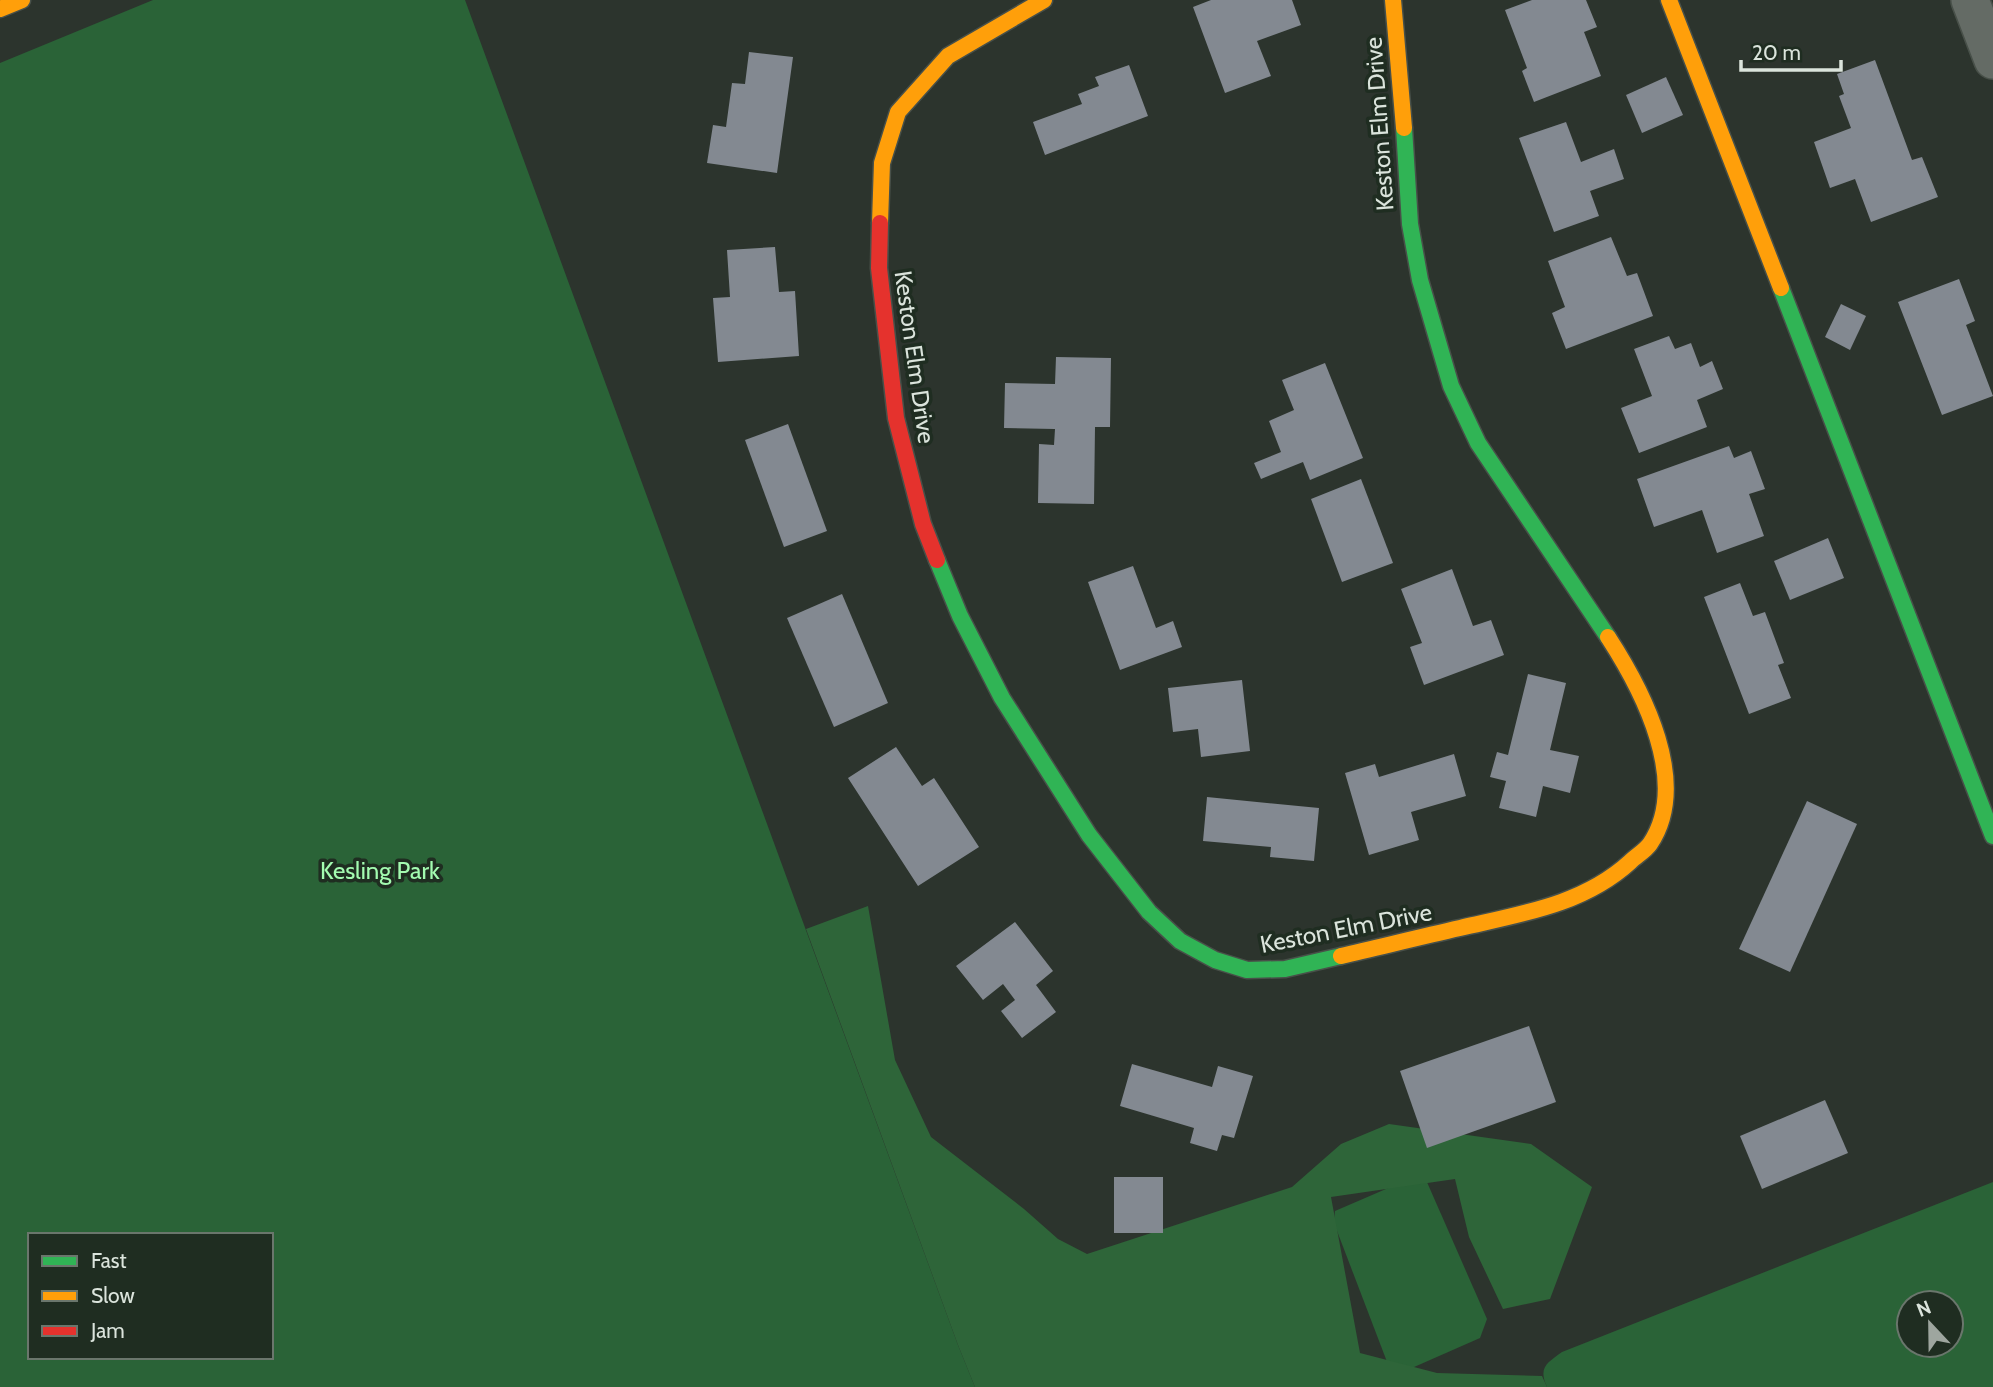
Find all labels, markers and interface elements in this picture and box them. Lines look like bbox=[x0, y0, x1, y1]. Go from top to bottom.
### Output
scale bar bbox=[1741, 28, 1841, 72]
street label: Keston Elm Drive bbox=[1358, 36, 1400, 212]
text: 20 m bbox=[1752, 40, 1801, 65]
street label: Keston Elm Drive bbox=[889, 269, 941, 445]
park label: Kesling Park bbox=[320, 856, 440, 885]
street label: Keston Elm Drive bbox=[1258, 897, 1434, 959]
legend bbox=[28, 1233, 273, 1359]
text: Fast bbox=[91, 1248, 127, 1273]
text: Slow bbox=[91, 1283, 135, 1308]
north arrow bbox=[1895, 1289, 1965, 1359]
text: N bbox=[1913, 1296, 1934, 1322]
text: Jam bbox=[90, 1318, 125, 1343]

